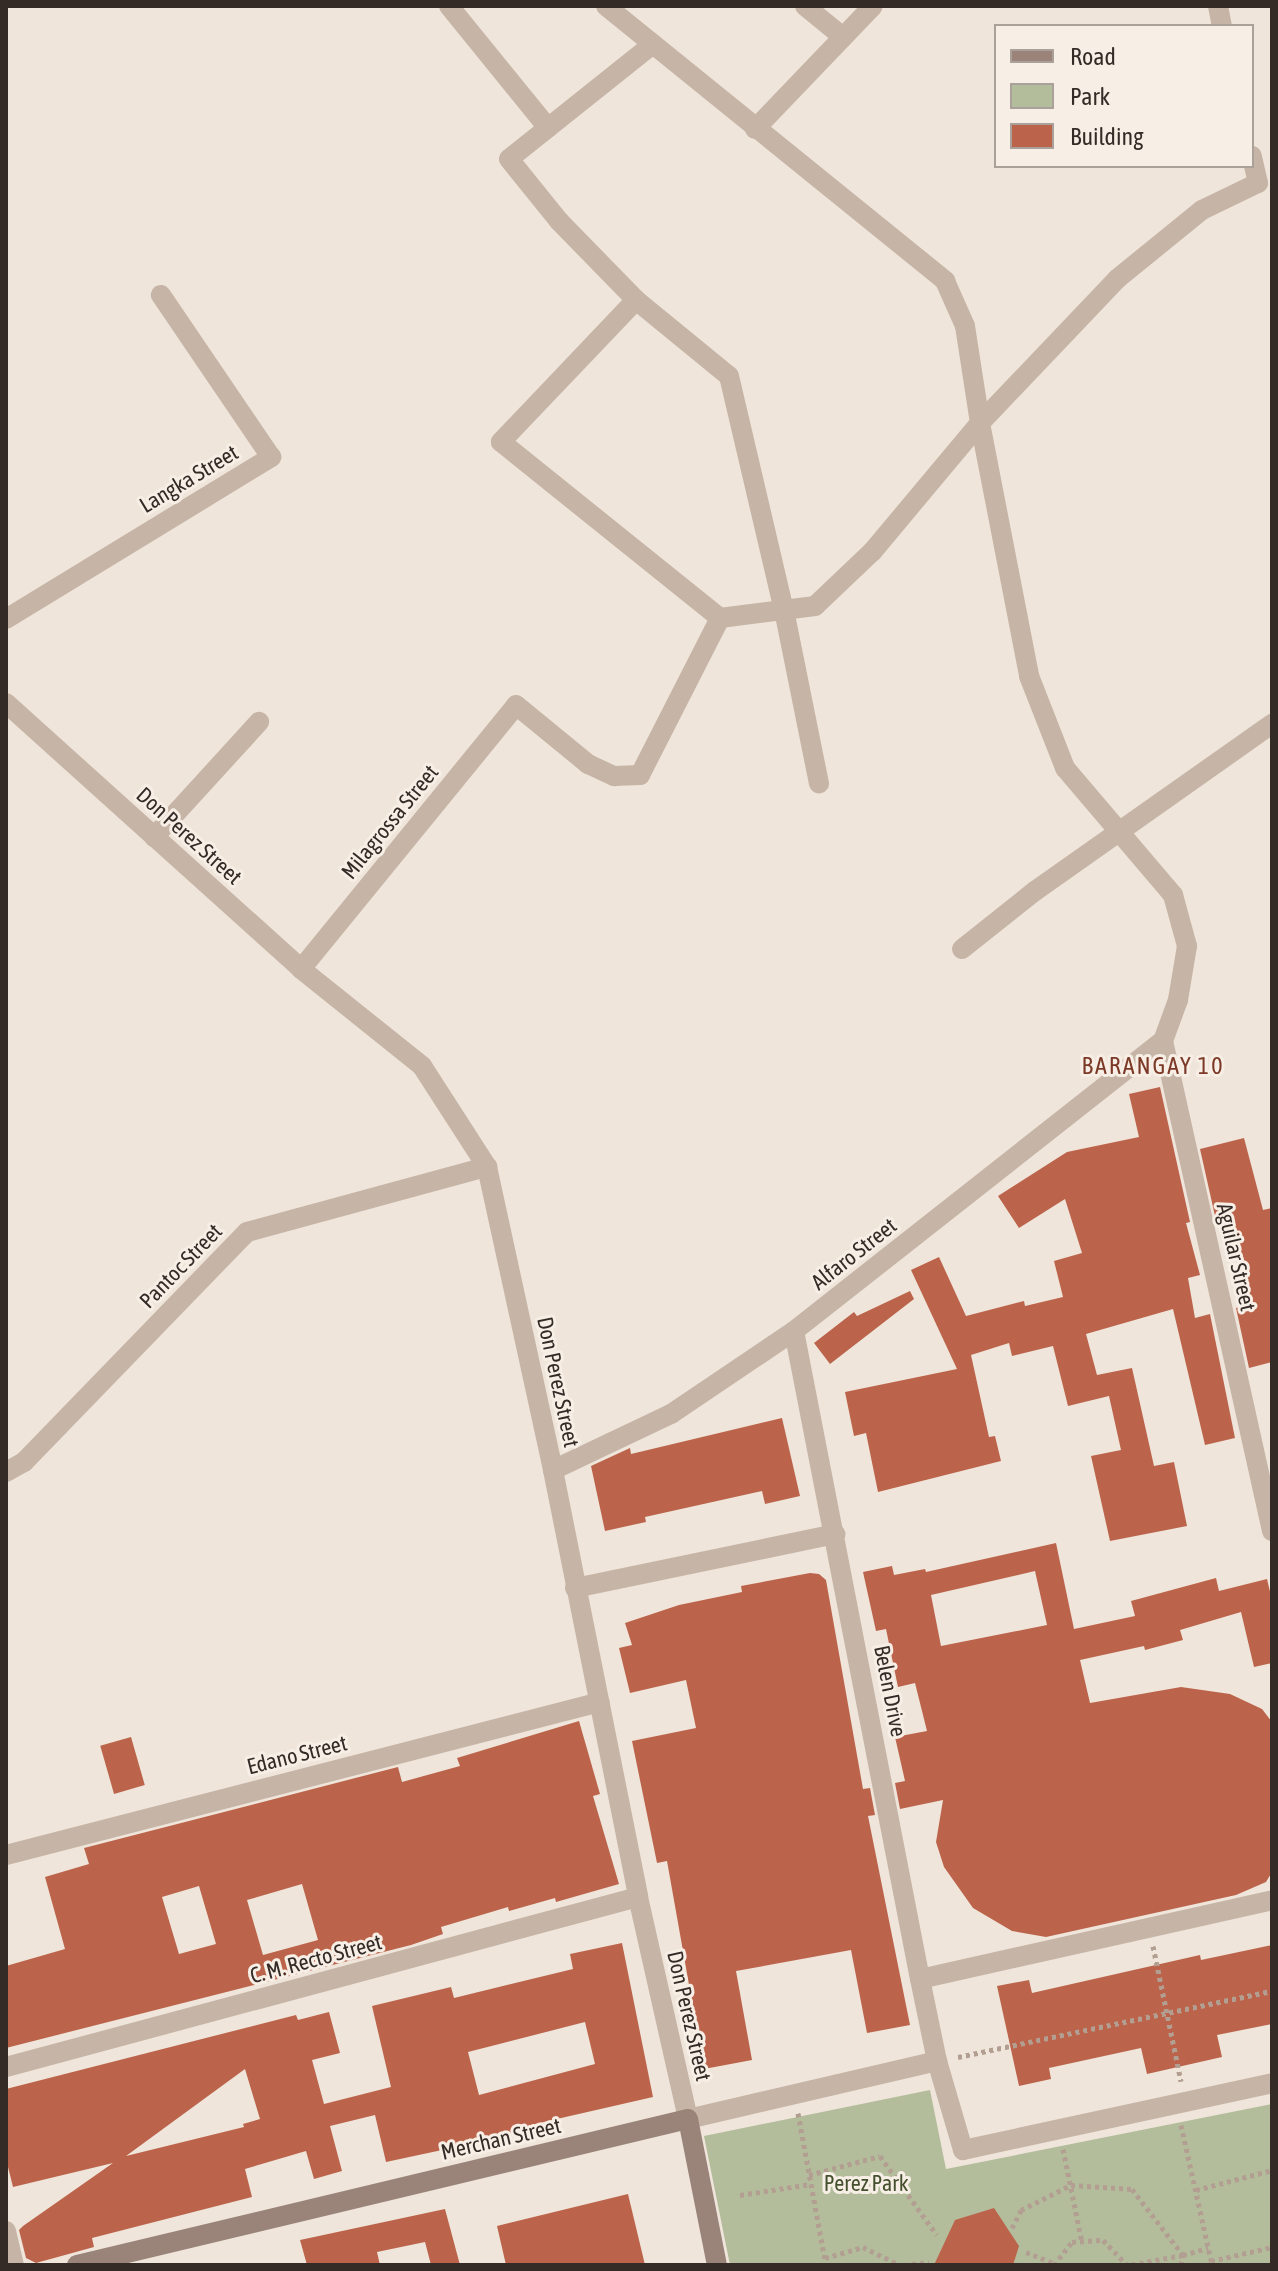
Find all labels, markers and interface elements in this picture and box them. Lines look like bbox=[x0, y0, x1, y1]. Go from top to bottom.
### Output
legend bbox=[994, 24, 1254, 168]
text: Road bbox=[1070, 43, 1116, 70]
text: Park bbox=[1070, 83, 1110, 110]
text: Building bbox=[1070, 123, 1143, 150]
street label: Langka Street bbox=[135, 439, 243, 519]
street label: Milagrossa Street bbox=[336, 760, 444, 884]
street label: Don Perez Street bbox=[131, 782, 247, 890]
district label: BARANGAY 10 bbox=[1082, 1052, 1224, 1080]
street label: Aguilar Street bbox=[1211, 1201, 1261, 1313]
street label: Alfaro Street bbox=[806, 1212, 902, 1296]
street label: Pantoc Street bbox=[134, 1218, 228, 1314]
street label: Don Perez Street bbox=[531, 1314, 585, 1450]
street label: Belen Drive bbox=[868, 1643, 912, 1739]
street label: Edano Street bbox=[244, 1730, 350, 1780]
street label: C. M. Recto Street bbox=[247, 1929, 385, 1989]
street label: Don Perez Street bbox=[661, 1948, 717, 2084]
street label: Merchan Street bbox=[438, 2112, 564, 2166]
park label: Perez Park bbox=[824, 2171, 908, 2197]

